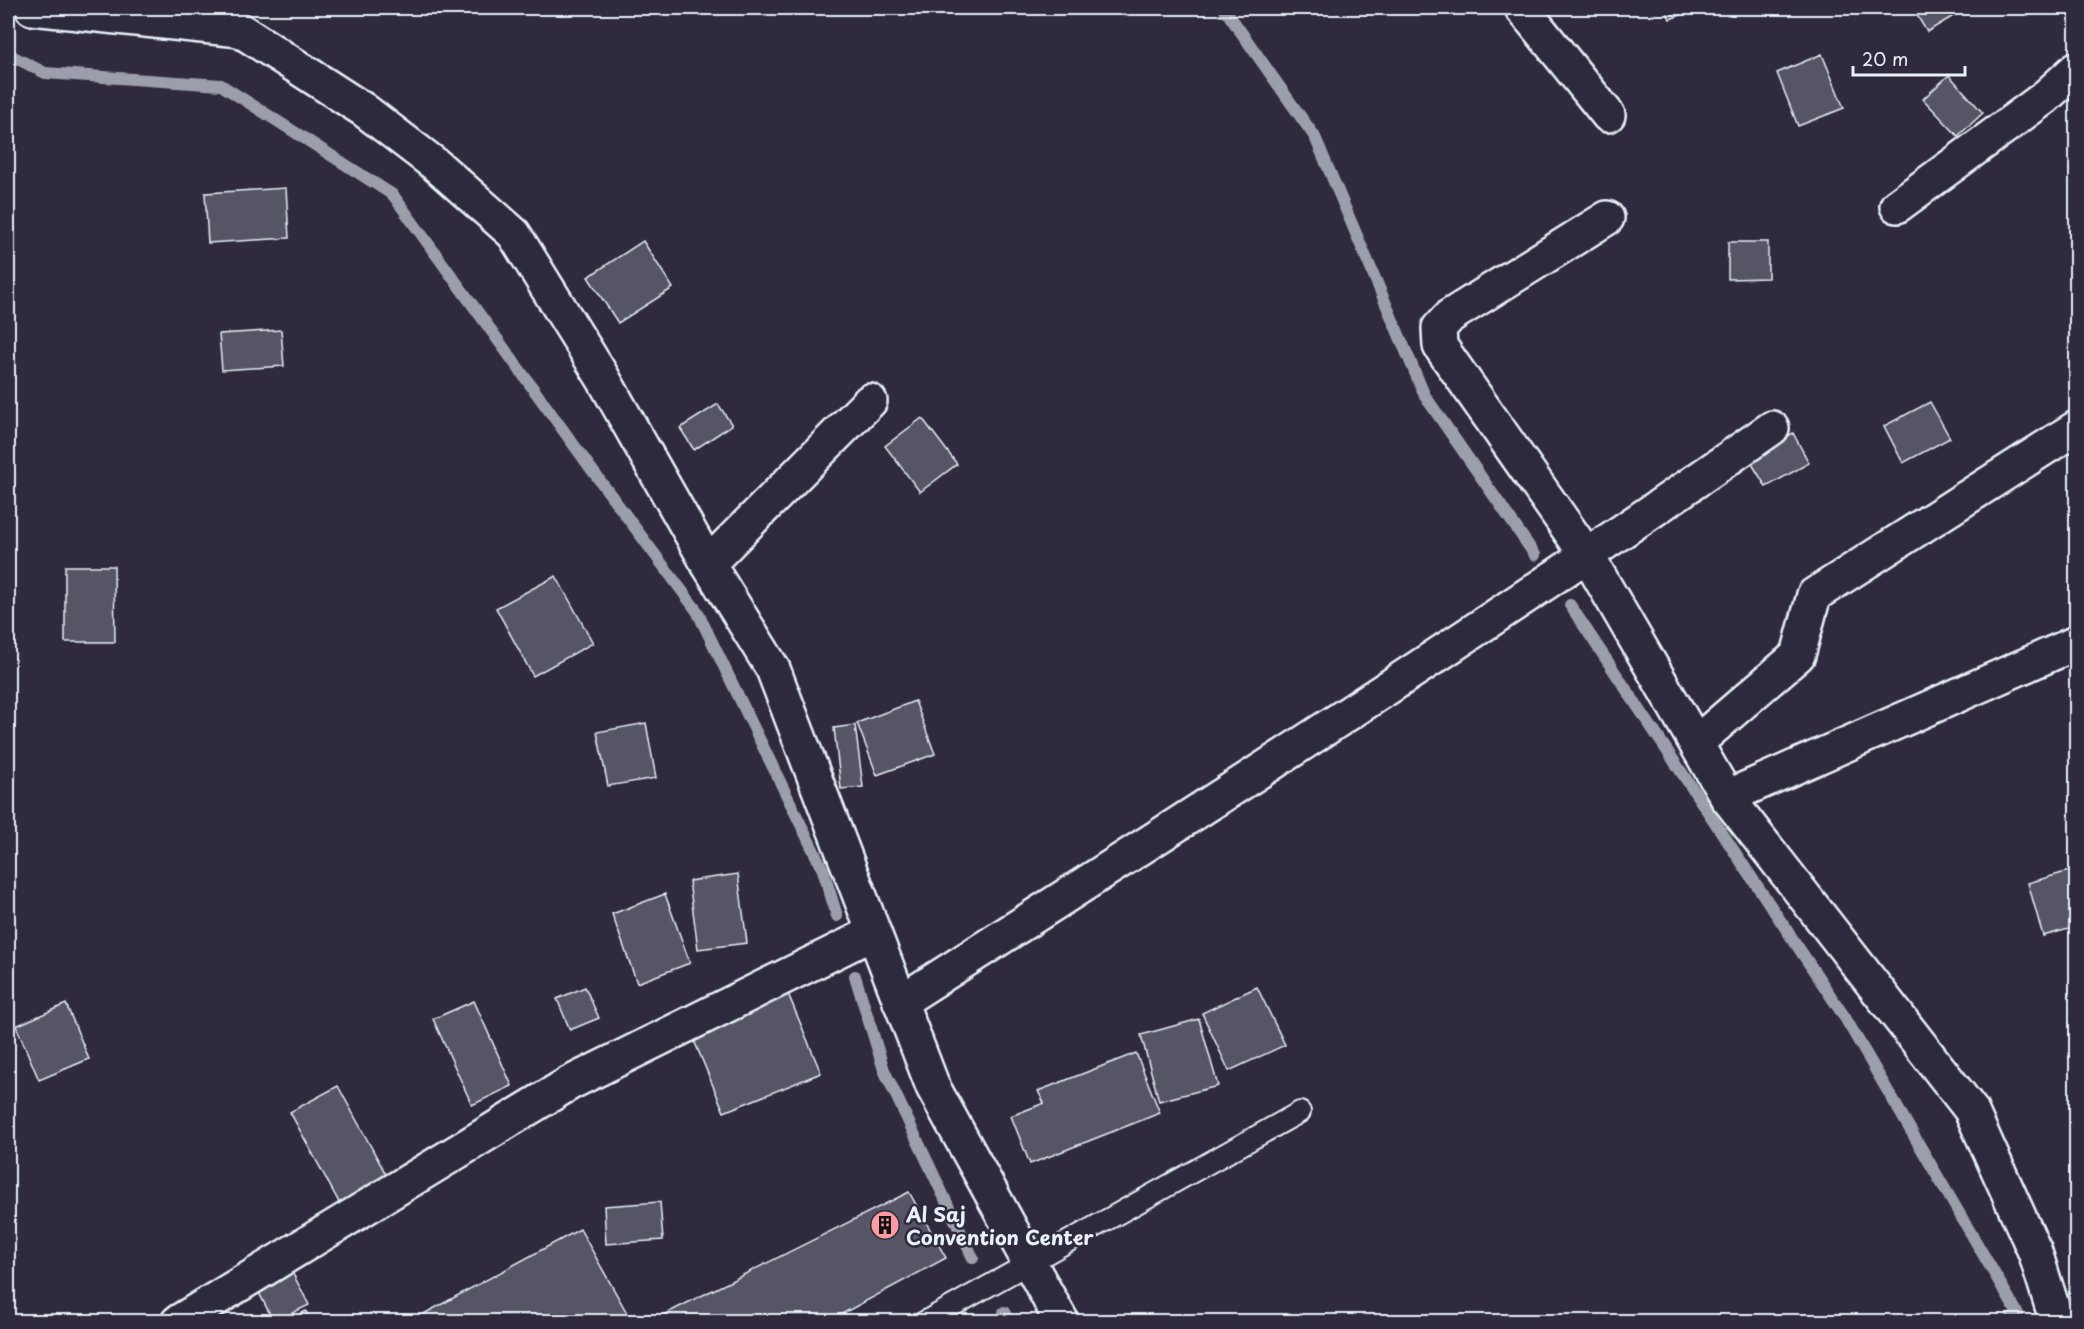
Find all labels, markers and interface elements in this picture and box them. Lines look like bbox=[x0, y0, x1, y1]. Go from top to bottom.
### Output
scale bar bbox=[1853, 39, 1966, 77]
text: 20 m bbox=[1862, 45, 1908, 72]
place label: Al Saj Convention Center bbox=[905, 1199, 1094, 1252]
building icon: Al Saj Convention Center bbox=[869, 1209, 901, 1241]

